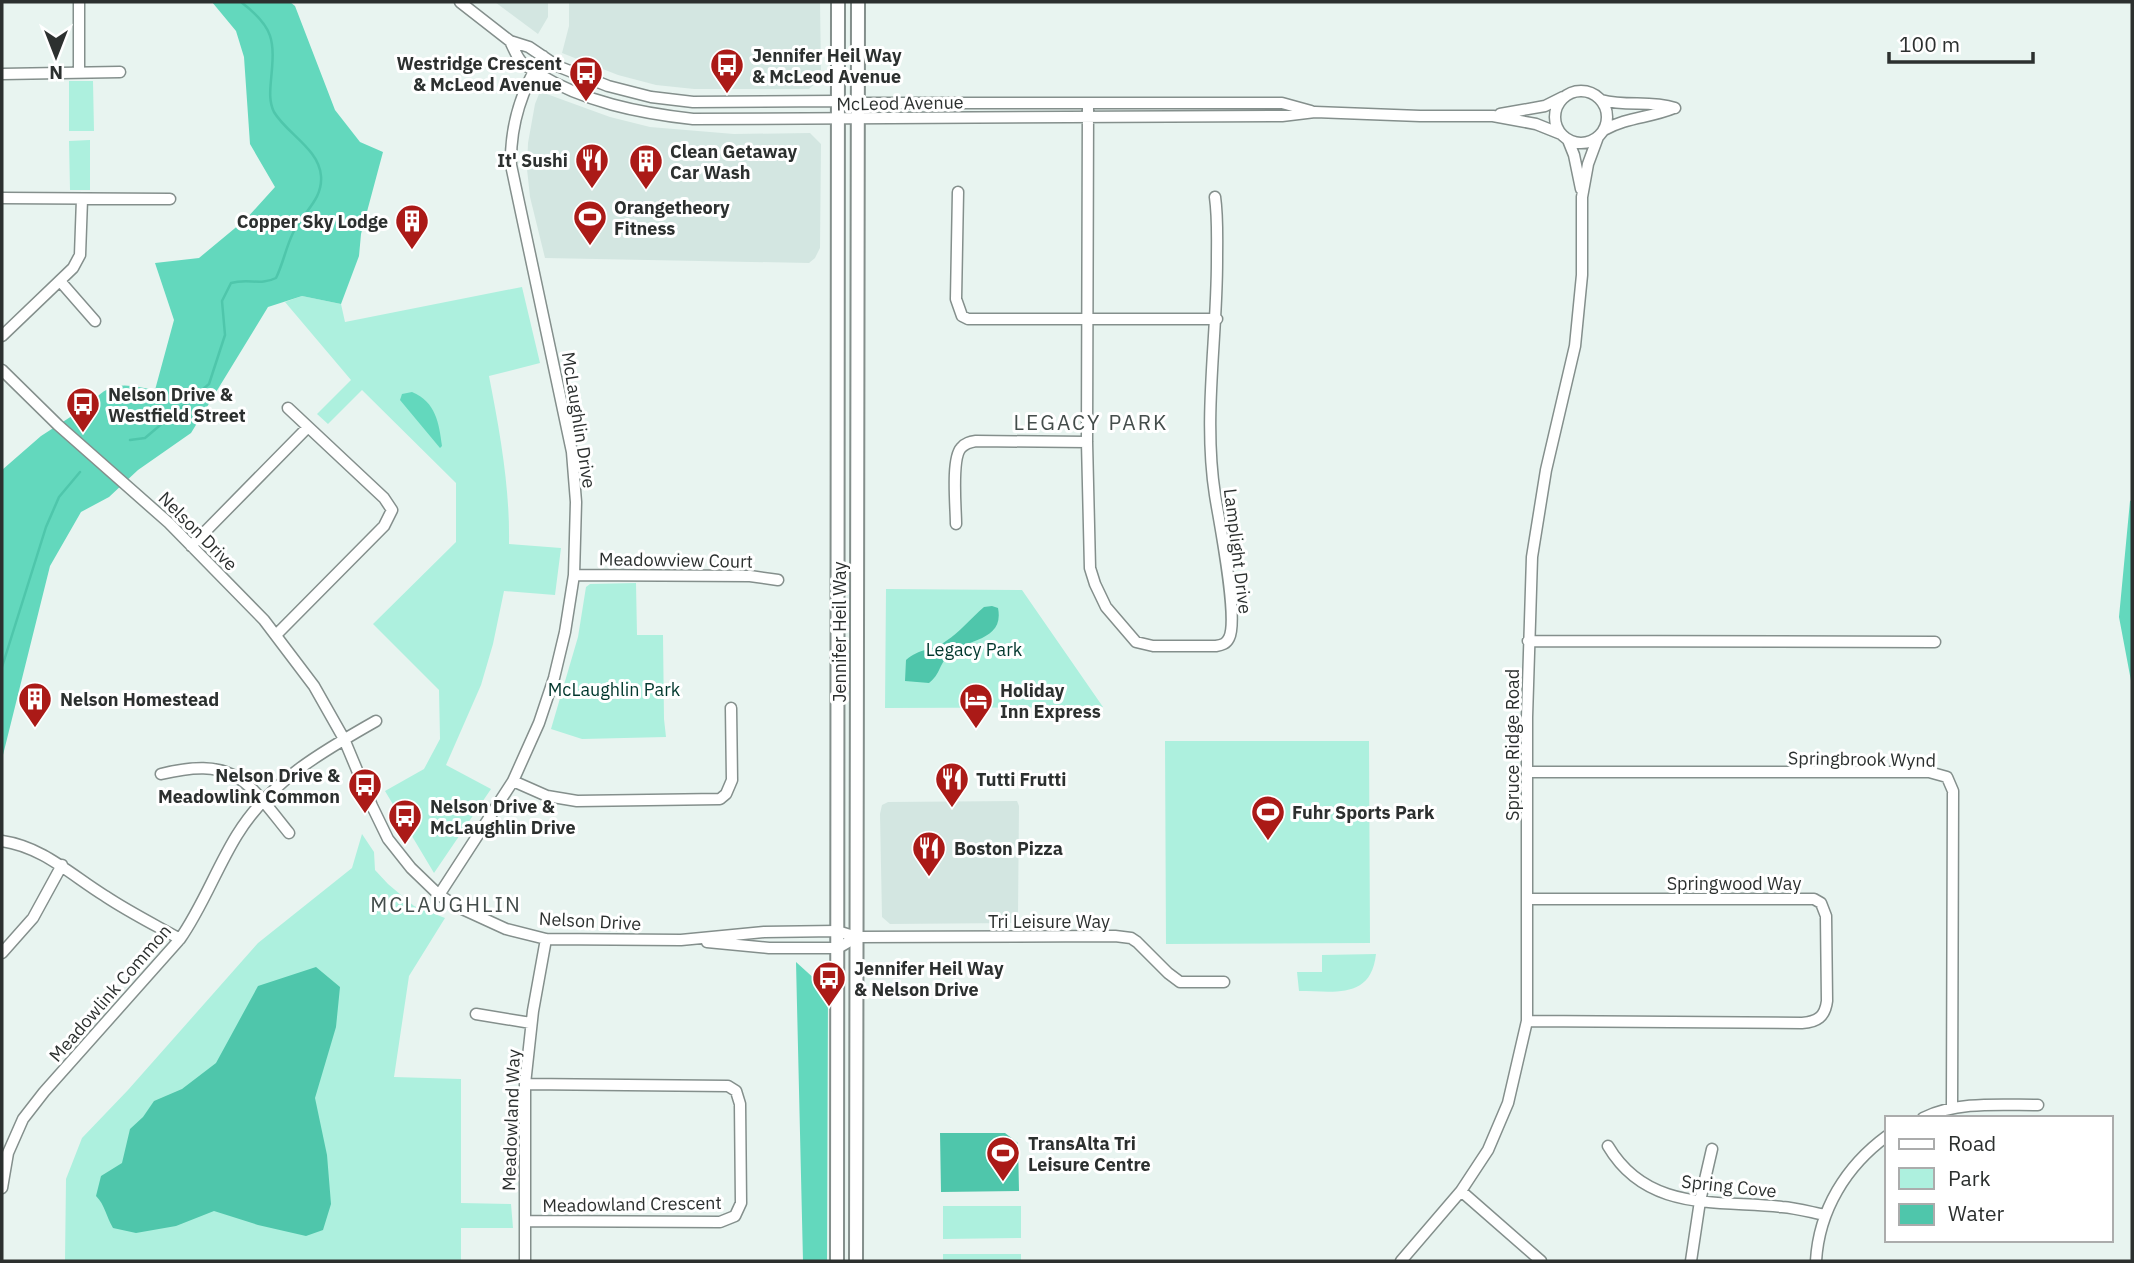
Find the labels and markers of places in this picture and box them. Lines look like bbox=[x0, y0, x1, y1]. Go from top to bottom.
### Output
place label: Jennifer Heil Way & McLeod Avenue bbox=[752, 44, 902, 88]
bus stop icon: Jennifer Heil Way & McLeod Avenue bbox=[708, 46, 746, 95]
place label: Westridge Crescent & McLeod Avenue bbox=[396, 52, 562, 96]
bus stop icon: Westridge Crescent & McLeod Avenue bbox=[567, 54, 605, 103]
place label: Clean Getaway Car Wash bbox=[670, 140, 798, 184]
restaurant icon: It' Sushi bbox=[573, 141, 611, 190]
building icon: Clean Getaway Car Wash bbox=[627, 142, 665, 191]
place label: It' Sushi bbox=[497, 149, 568, 172]
place label: Orangetheory Fitness bbox=[614, 196, 730, 240]
sports icon: Orangetheory Fitness bbox=[571, 198, 609, 247]
building icon: Copper Sky Lodge bbox=[393, 202, 431, 251]
place label: Copper Sky Lodge bbox=[237, 210, 388, 233]
place label: Nelson Drive & Westfield Street bbox=[108, 383, 246, 427]
bus stop icon: Nelson Drive & Westfield Street bbox=[64, 385, 102, 434]
place label: Holiday Inn Express bbox=[1000, 679, 1101, 723]
building icon: Nelson Homestead bbox=[16, 680, 54, 729]
hotel icon: Holiday Inn Express bbox=[957, 681, 995, 730]
place label: Nelson Homestead bbox=[60, 688, 219, 711]
restaurant icon: Tutti Frutti bbox=[933, 760, 971, 809]
place label: Nelson Drive & Meadowlink Common bbox=[158, 764, 340, 808]
bus stop icon: Nelson Drive & Meadowlink Common bbox=[346, 766, 384, 815]
place label: Tutti Frutti bbox=[976, 768, 1066, 791]
sports icon: Fuhr Sports Park bbox=[1249, 793, 1287, 842]
place label: Nelson Drive & McLaughlin Drive bbox=[430, 795, 576, 839]
bus stop icon: Nelson Drive & McLaughlin Drive bbox=[386, 797, 424, 846]
place label: Fuhr Sports Park bbox=[1292, 801, 1435, 824]
restaurant icon: Boston Pizza bbox=[910, 829, 948, 878]
place label: Boston Pizza bbox=[954, 837, 1063, 860]
place label: Jennifer Heil Way & Nelson Drive bbox=[854, 957, 1004, 1001]
bus stop icon: Jennifer Heil Way & Nelson Drive bbox=[810, 959, 848, 1008]
place label: TransAlta Tri Leisure Centre bbox=[1028, 1132, 1151, 1176]
sports icon: TransAlta Tri Leisure Centre bbox=[984, 1134, 1022, 1183]

